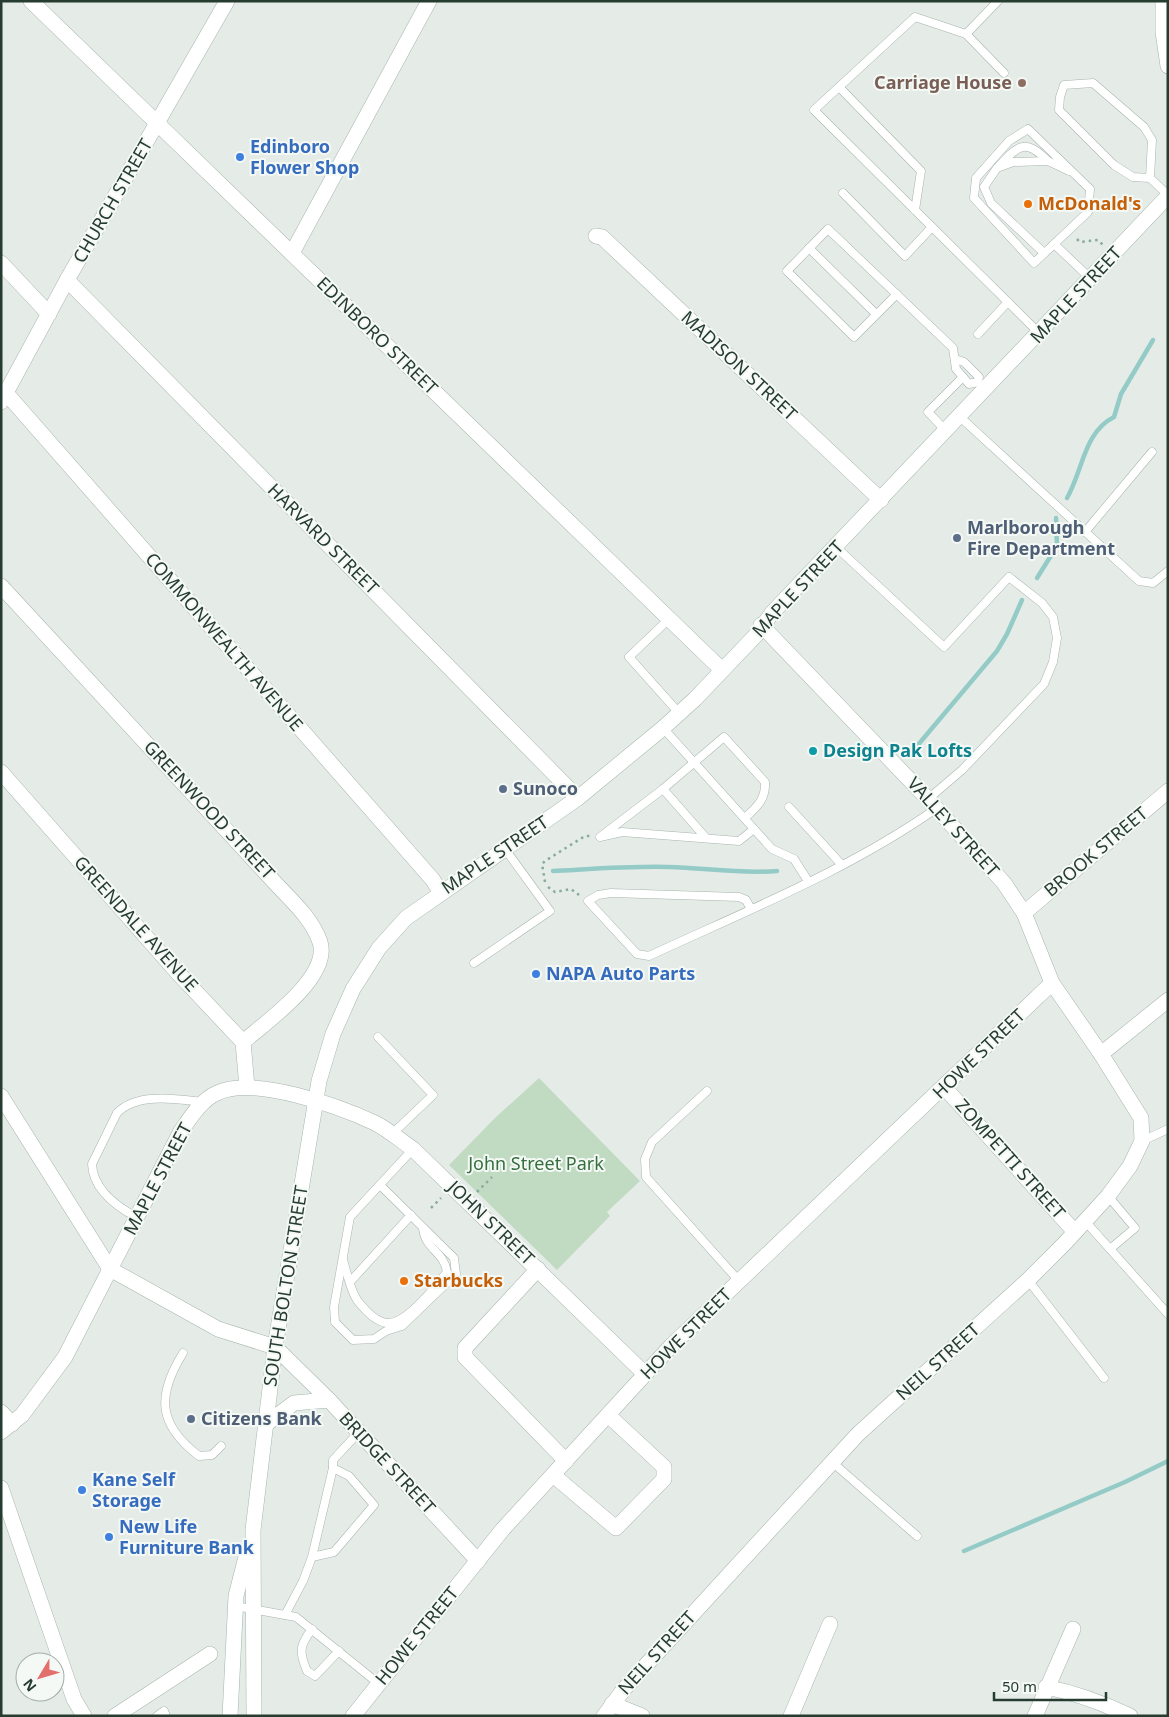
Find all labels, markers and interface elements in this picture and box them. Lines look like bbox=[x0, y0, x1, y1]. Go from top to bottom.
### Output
place label: Carriage House bbox=[874, 70, 1012, 94]
marker: Carriage House bbox=[1016, 77, 1028, 89]
street label: CHURCH STREET bbox=[67, 134, 157, 267]
place label: Edinboro Flower Shop bbox=[250, 134, 359, 179]
marker: Edinboro Flower Shop bbox=[234, 151, 246, 163]
place label: McDonald's bbox=[1038, 191, 1141, 215]
marker: McDonald's bbox=[1022, 198, 1034, 210]
street label: MAPLE STREET bbox=[1024, 241, 1126, 348]
street label: EDINBORO STREET bbox=[312, 271, 443, 399]
street label: MADISON STREET bbox=[676, 305, 803, 425]
street label: HARVARD STREET bbox=[263, 478, 384, 599]
place label: Marlborough Fire Department bbox=[967, 515, 1115, 560]
marker: Marlborough Fire Department bbox=[951, 532, 963, 544]
street label: MAPLE STREET bbox=[746, 535, 848, 642]
street label: COMMONWEALTH AVENUE bbox=[140, 547, 309, 736]
street label: GREENWOOD STREET bbox=[139, 735, 280, 884]
place label: Design Pak Lofts bbox=[823, 738, 972, 762]
marker: Design Pak Lofts bbox=[807, 745, 819, 757]
street label: VALLEY STREET bbox=[903, 771, 1005, 881]
place label: Sunoco bbox=[513, 776, 578, 800]
marker: Sunoco bbox=[497, 783, 509, 795]
street label: BROOK STREET bbox=[1039, 801, 1152, 902]
street label: MAPLE STREET bbox=[436, 810, 553, 899]
street label: GREENDALE AVENUE bbox=[69, 850, 204, 996]
place label: NAPA Auto Parts bbox=[546, 961, 695, 985]
marker: NAPA Auto Parts bbox=[530, 968, 542, 980]
street label: HOWE STREET bbox=[927, 1003, 1030, 1104]
street label: ZOMPETTI STREET bbox=[950, 1093, 1071, 1223]
street label: MAPLE STREET bbox=[117, 1118, 197, 1239]
park label: John Street Park bbox=[466, 1151, 604, 1175]
street label: JOHN STREET bbox=[442, 1173, 540, 1270]
street label: SOUTH BOLTON STREET bbox=[257, 1184, 313, 1388]
place label: Starbucks bbox=[414, 1268, 503, 1292]
marker: Starbucks bbox=[398, 1275, 410, 1287]
street label: HOWE STREET bbox=[634, 1282, 736, 1384]
street label: NEIL STREET bbox=[890, 1317, 984, 1405]
place label: Citizens Bank bbox=[201, 1406, 323, 1430]
street label: BRIDGE STREET bbox=[334, 1406, 441, 1518]
marker: Citizens Bank bbox=[185, 1413, 197, 1425]
place label: Kane Self Storage bbox=[92, 1467, 176, 1512]
marker: Kane Self Storage bbox=[76, 1484, 88, 1496]
place label: New Life Furniture Bank bbox=[119, 1514, 255, 1559]
marker: New Life Furniture Bank bbox=[103, 1531, 115, 1543]
street label: HOWE STREET bbox=[369, 1581, 463, 1689]
street label: NEIL STREET bbox=[612, 1605, 700, 1699]
north arrow bbox=[15, 1652, 65, 1702]
scale bar bbox=[994, 1670, 1106, 1702]
text: N bbox=[18, 1675, 40, 1696]
text: 50 m bbox=[1002, 1676, 1037, 1696]

